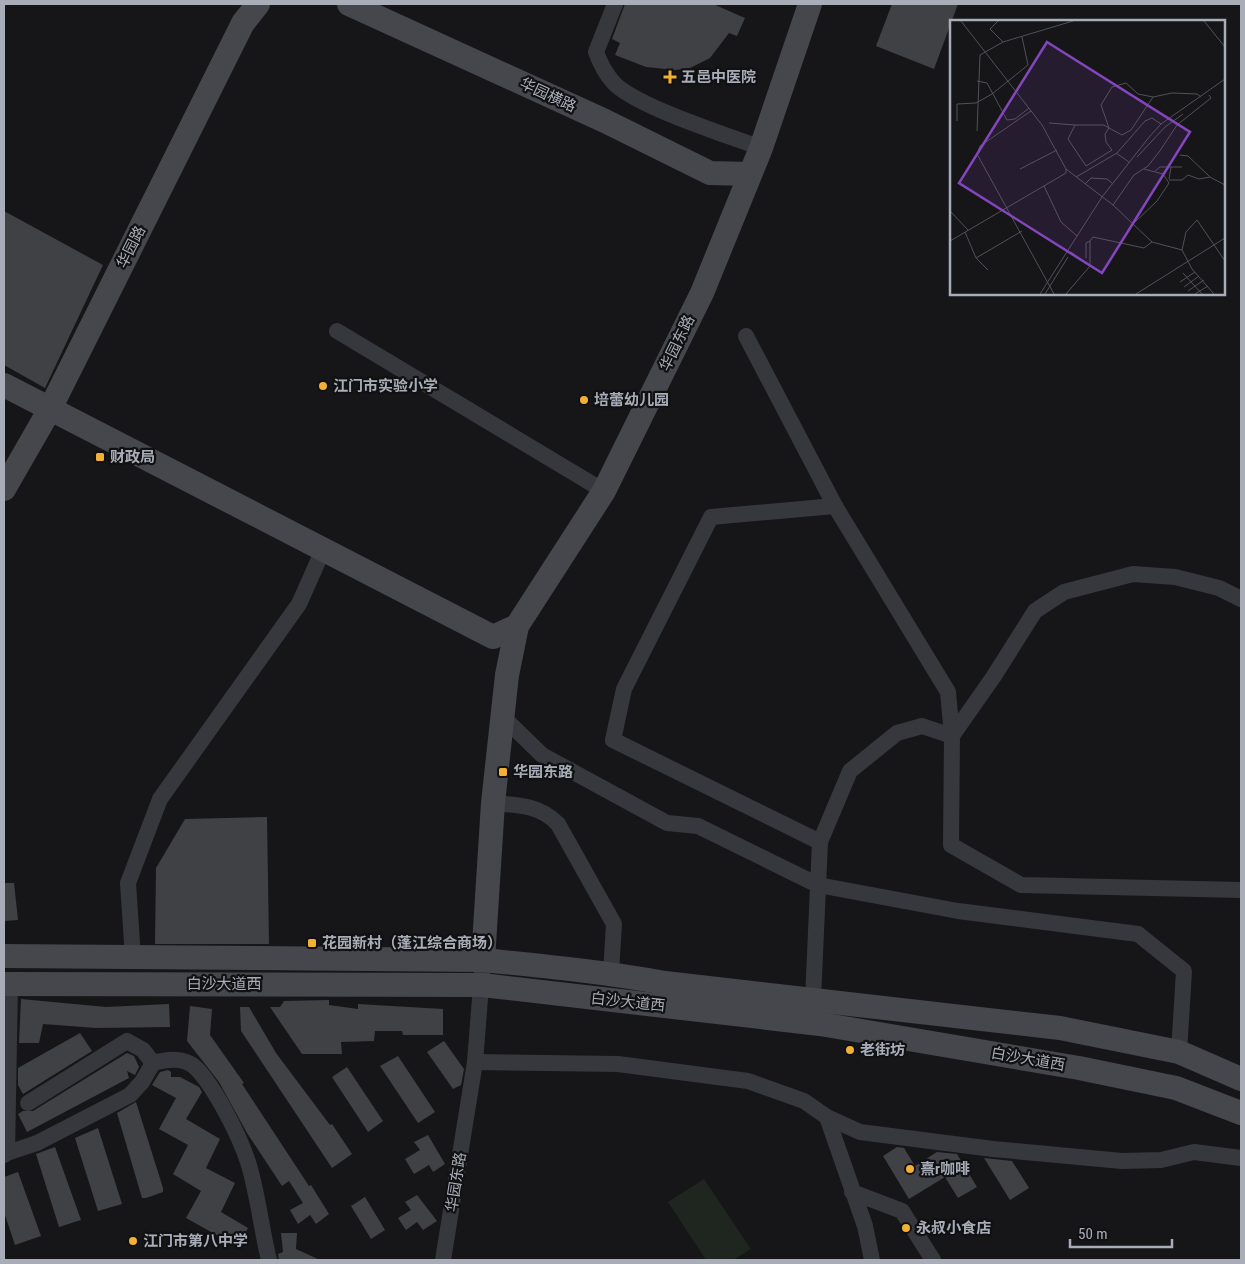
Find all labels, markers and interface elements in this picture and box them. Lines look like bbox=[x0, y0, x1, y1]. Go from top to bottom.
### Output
inset map bbox=[950, 20, 1225, 295]
place label: 五邑中医院 bbox=[681, 68, 756, 86]
marker: 五邑中医院 bbox=[663, 70, 677, 84]
street label: 华园横路 bbox=[517, 74, 579, 116]
street label: 华园路 bbox=[113, 223, 149, 271]
street label: 华园东路 bbox=[656, 312, 698, 374]
place label: 江门市实验小学 bbox=[333, 377, 438, 395]
marker: 江门市实验小学 bbox=[317, 380, 329, 392]
place label: 培蕾幼儿园 bbox=[594, 391, 669, 409]
marker: 培蕾幼儿园 bbox=[578, 394, 590, 406]
place label: 财政局 bbox=[110, 448, 155, 466]
marker: 财政局 bbox=[94, 451, 106, 463]
place label: 华园东路 bbox=[513, 763, 573, 781]
marker: 华园东路 bbox=[497, 766, 509, 778]
place label: 花园新村（蓬江综合商场） bbox=[322, 934, 502, 952]
marker: 花园新村（蓬江综合商场） bbox=[306, 937, 318, 949]
street label: 白沙大道西 bbox=[186, 975, 262, 993]
street label: 白沙大道西 bbox=[590, 989, 666, 1015]
place label: 老街坊 bbox=[860, 1041, 905, 1059]
marker: 老街坊 bbox=[844, 1044, 856, 1056]
street label: 白沙大道西 bbox=[989, 1044, 1067, 1074]
street label: 华园东路 bbox=[442, 1151, 470, 1213]
place label: 熹r咖啡 bbox=[920, 1160, 970, 1178]
marker: 熹r咖啡 bbox=[904, 1163, 916, 1175]
scale bar bbox=[1070, 1216, 1172, 1248]
place label: 永叔小食店 bbox=[916, 1219, 991, 1237]
marker: 永叔小食店 bbox=[900, 1222, 912, 1234]
text: 50 m bbox=[1078, 1225, 1108, 1243]
place label: 江门市第八中学 bbox=[143, 1232, 248, 1250]
marker: 江门市第八中学 bbox=[127, 1235, 139, 1247]

